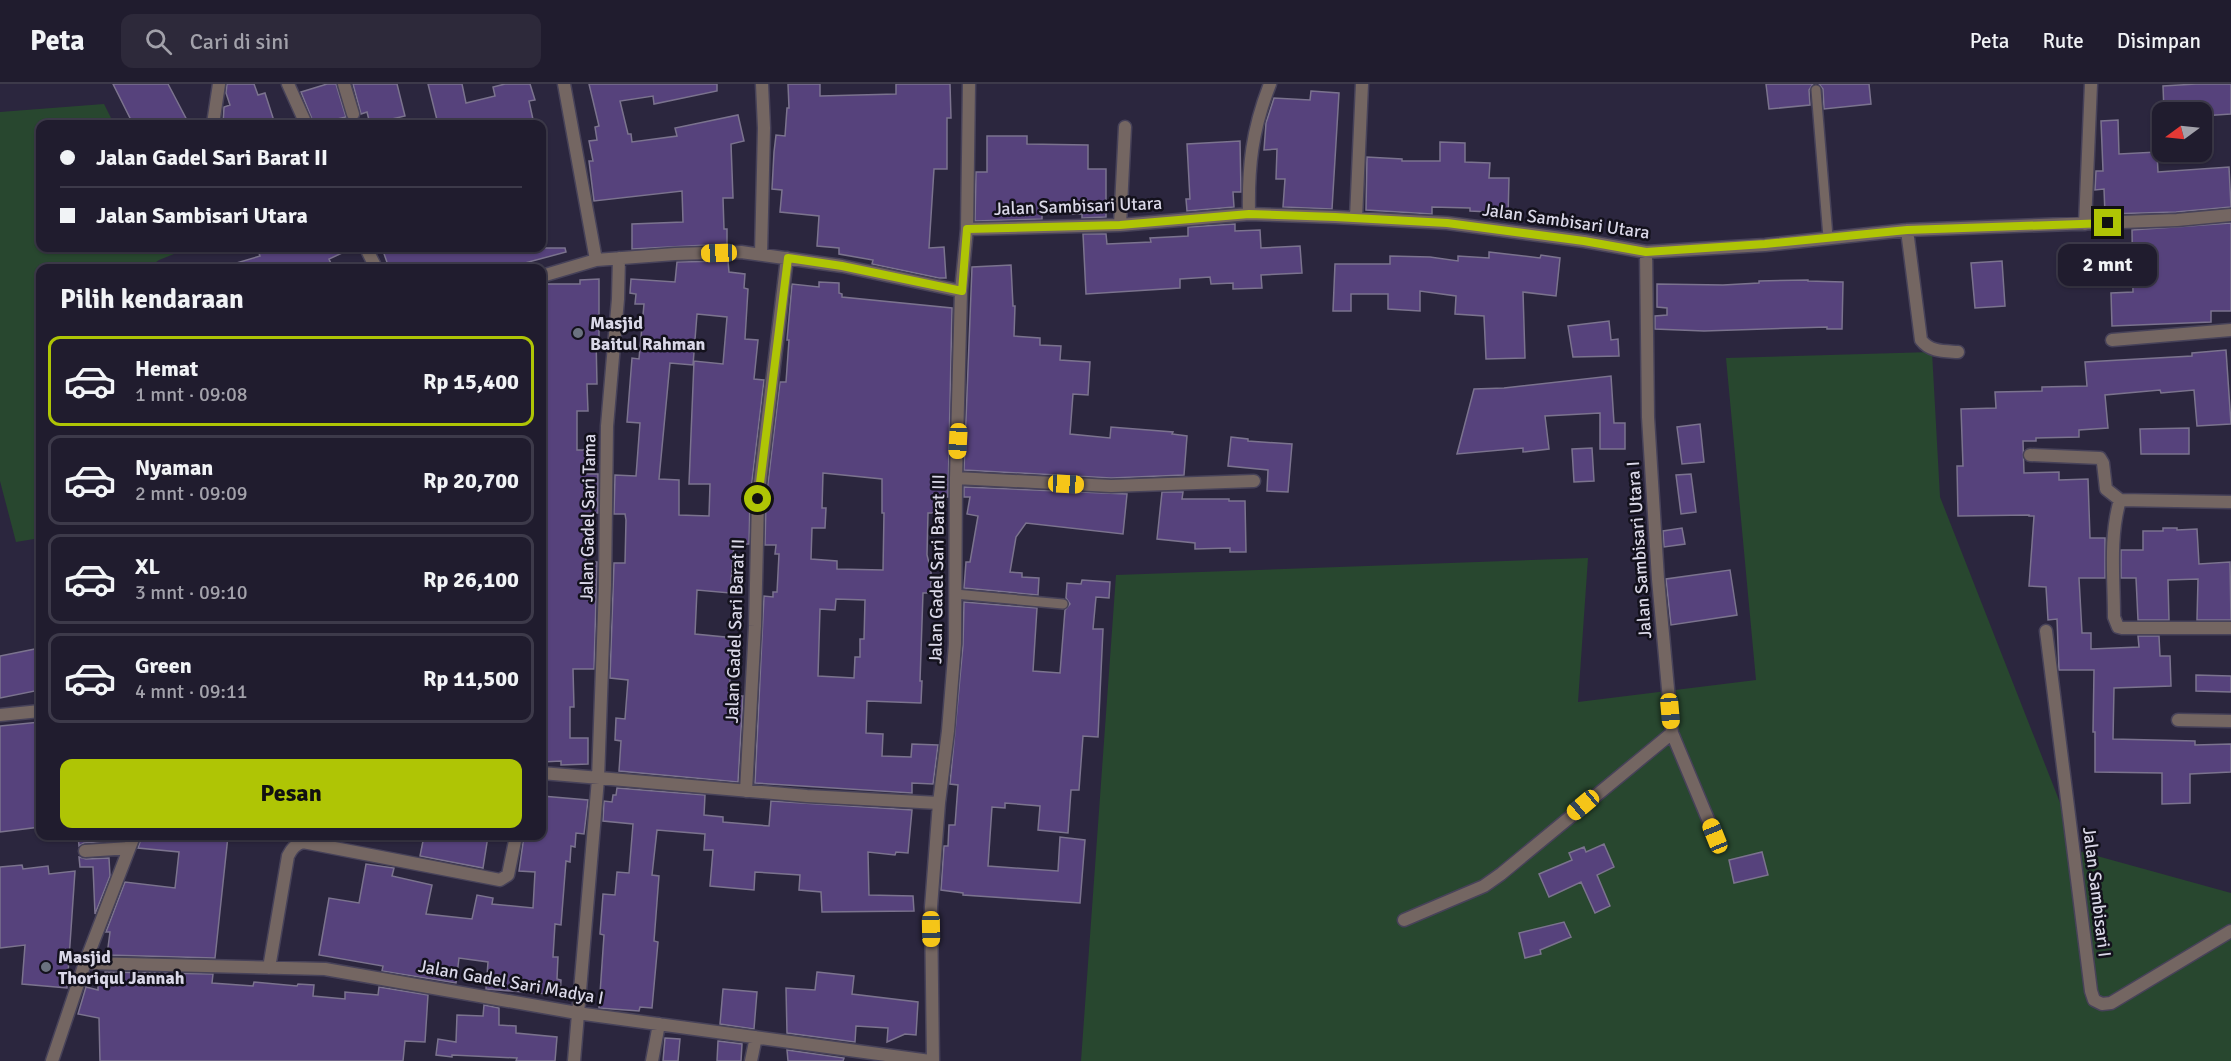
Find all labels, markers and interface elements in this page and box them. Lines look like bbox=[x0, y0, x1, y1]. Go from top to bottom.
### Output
search box bbox=[121, 14, 541, 68]
text: Peta bbox=[30, 24, 85, 58]
icon: search bbox=[142, 25, 175, 58]
text: Cari di sini bbox=[190, 28, 289, 55]
text: Peta bbox=[1970, 28, 2010, 54]
text: Rute bbox=[2043, 28, 2084, 54]
text: Disimpan bbox=[2117, 28, 2201, 54]
north arrow bbox=[2152, 102, 2212, 162]
map controls bbox=[2152, 102, 2212, 162]
text: Jalan Gadel Sari Barat II bbox=[96, 144, 328, 171]
street label: Jalan Sambisari Utara bbox=[993, 192, 1163, 220]
street label: Jalan Sambisari Utara bbox=[1481, 198, 1651, 244]
text: Jalan Sambisari Utara bbox=[96, 202, 308, 229]
route end bbox=[2094, 209, 2121, 236]
car bbox=[701, 243, 737, 263]
callout: 2 mnt bbox=[2058, 244, 2158, 286]
text: 2 mnt bbox=[2083, 252, 2132, 277]
text: Pilih kendaraan bbox=[60, 283, 244, 316]
place label: Masjid Baitul Rahman bbox=[590, 312, 706, 355]
marker: Masjid Baitul Rahman bbox=[571, 326, 585, 340]
icon: car bbox=[63, 354, 117, 408]
text: Hemat bbox=[135, 355, 198, 382]
text: Rp 15,400 bbox=[423, 368, 519, 395]
text: 1 mnt · 09:08 bbox=[135, 382, 248, 407]
car bbox=[948, 423, 968, 459]
street label: Jalan Gadel Sari Tama bbox=[576, 434, 600, 602]
icon: car bbox=[63, 453, 117, 507]
text: Nyaman bbox=[135, 454, 213, 481]
street label: Jalan Sambisari Utara I bbox=[1622, 461, 1656, 639]
text: Rp 20,700 bbox=[423, 467, 519, 494]
street label: Jalan Gadel Sari Barat III bbox=[924, 474, 950, 664]
car bbox=[1048, 474, 1084, 494]
text: 2 mnt · 09:09 bbox=[135, 481, 248, 506]
route start bbox=[744, 485, 771, 512]
street label: Jalan Gadel Sari Barat II bbox=[721, 538, 749, 724]
icon: car bbox=[63, 552, 117, 606]
text: XL bbox=[135, 553, 160, 580]
text: Rp 26,100 bbox=[423, 566, 519, 593]
text: 3 mnt · 09:10 bbox=[135, 580, 248, 605]
icon: car bbox=[63, 651, 117, 705]
text: Green bbox=[135, 652, 192, 679]
text: Rp 11,500 bbox=[423, 665, 519, 692]
text: 4 mnt · 09:11 bbox=[135, 679, 248, 704]
car bbox=[1659, 692, 1681, 730]
button: Pesan bbox=[60, 759, 522, 828]
car bbox=[1563, 787, 1603, 823]
car bbox=[1700, 816, 1730, 856]
street label: Jalan Sambisari I bbox=[2078, 826, 2116, 958]
car bbox=[922, 911, 940, 947]
place label: Masjid Thoriqul Jannah bbox=[58, 946, 185, 989]
street label: Jalan Gadel Sari Madya I bbox=[417, 955, 605, 1009]
marker: Masjid Thoriqul Jannah bbox=[39, 960, 53, 974]

